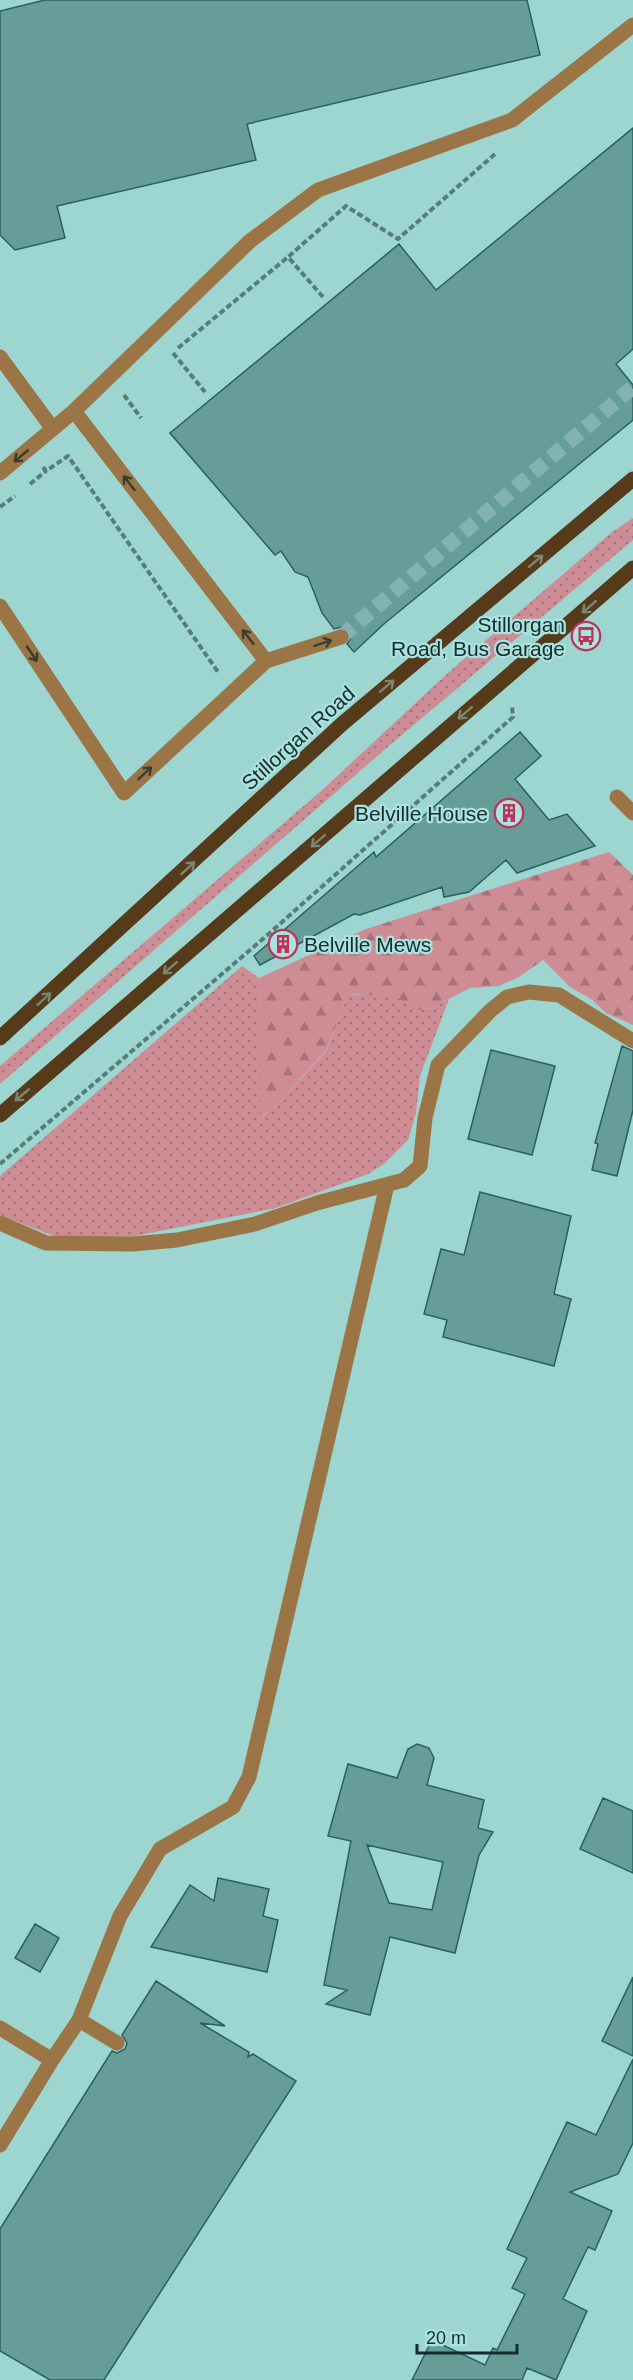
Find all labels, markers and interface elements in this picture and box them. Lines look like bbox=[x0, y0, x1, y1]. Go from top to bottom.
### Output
one-way arrow bbox=[13, 449, 29, 462]
one-way arrow bbox=[122, 475, 135, 491]
one-way arrow bbox=[528, 554, 544, 567]
one-way arrow bbox=[582, 600, 597, 614]
place label: Stillorgan Road, Bus Garage bbox=[391, 613, 565, 660]
bus stop icon: Stillorgan Road, Bus Garage bbox=[570, 620, 602, 652]
one-way arrow bbox=[241, 630, 254, 646]
one-way arrow bbox=[313, 637, 332, 648]
one-way arrow bbox=[26, 646, 39, 663]
one-way arrow bbox=[379, 680, 395, 693]
street label: Stillorgan Road bbox=[237, 681, 359, 795]
one-way arrow bbox=[458, 706, 473, 720]
one-way arrow bbox=[138, 766, 153, 781]
building icon: Belville House bbox=[493, 797, 525, 829]
place label: Belville House bbox=[355, 802, 488, 825]
one-way arrow bbox=[311, 834, 326, 848]
one-way arrow bbox=[180, 861, 195, 875]
building icon: Belville Mews bbox=[267, 928, 299, 960]
place label: Belville Mews bbox=[304, 933, 431, 956]
one-way arrow bbox=[163, 961, 179, 975]
one-way arrow bbox=[36, 992, 51, 1006]
one-way arrow bbox=[14, 1089, 30, 1102]
scale bar bbox=[417, 2317, 518, 2355]
text: 20 m bbox=[426, 2328, 466, 2348]

